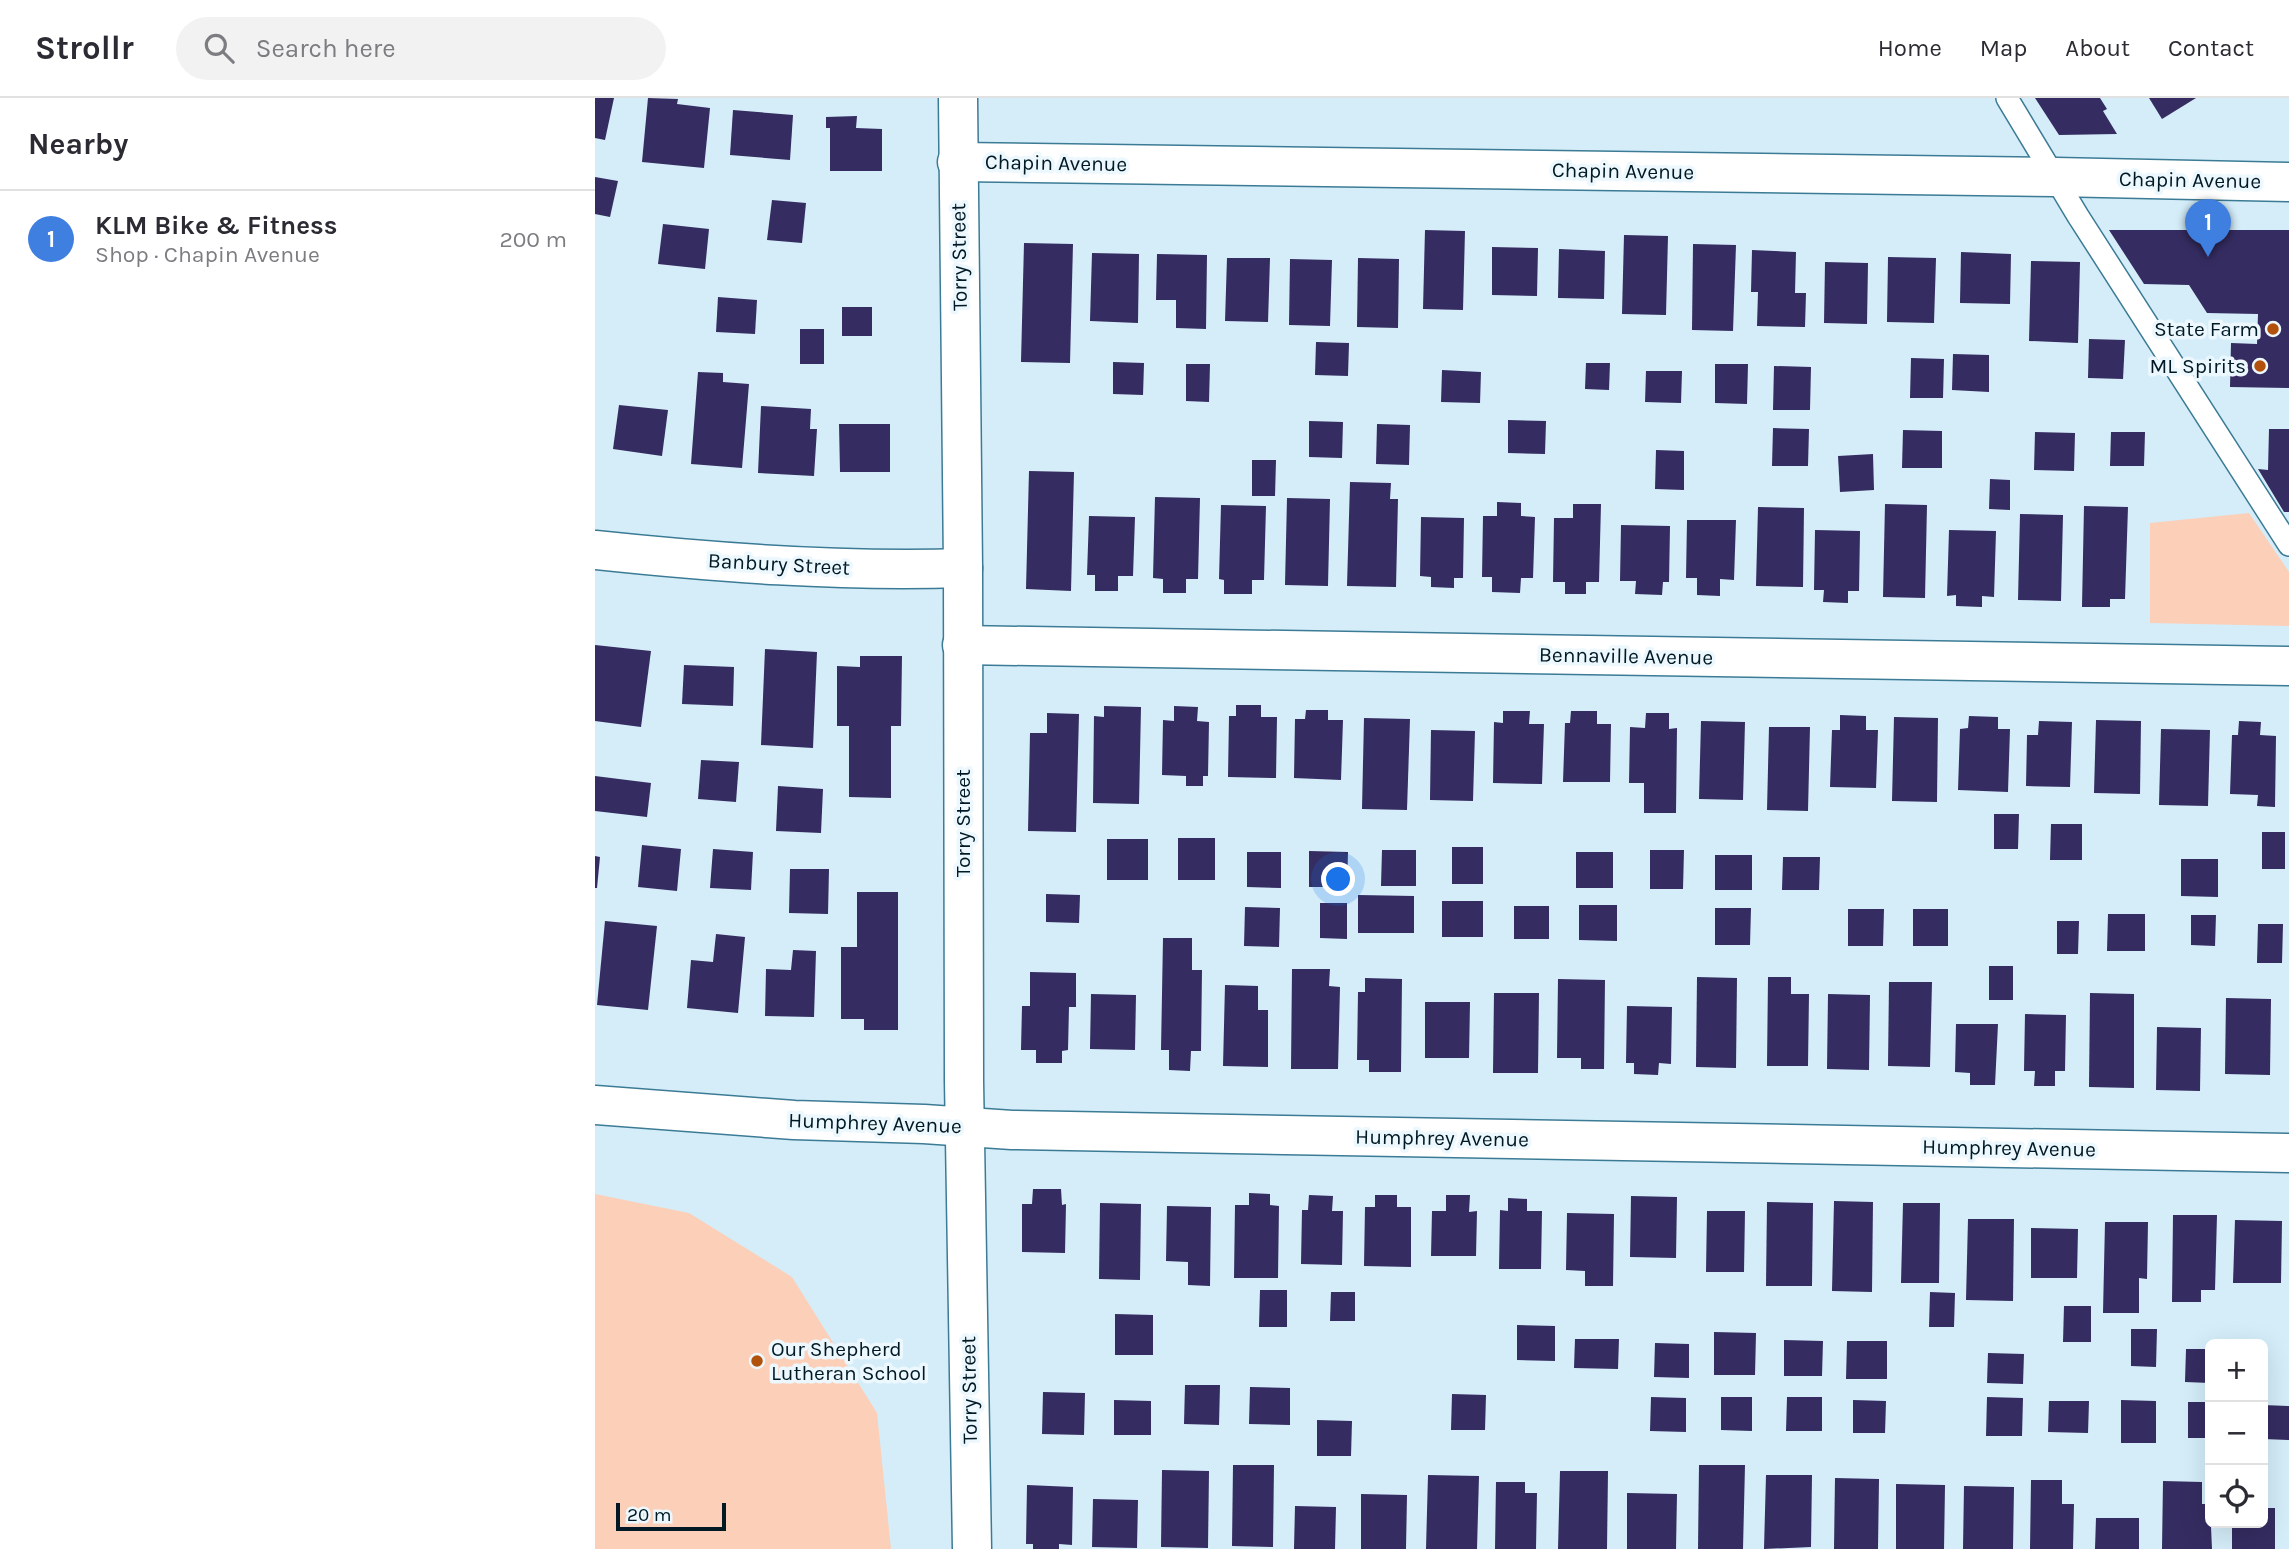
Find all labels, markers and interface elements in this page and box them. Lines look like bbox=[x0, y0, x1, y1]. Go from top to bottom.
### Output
search box bbox=[176, 17, 666, 80]
text: Strollr bbox=[35, 29, 134, 67]
icon: search bbox=[200, 29, 238, 67]
text: Search here bbox=[256, 33, 396, 64]
text: Home bbox=[1878, 34, 1942, 62]
text: Map bbox=[1980, 34, 2027, 62]
text: About bbox=[2065, 34, 2130, 62]
text: Contact bbox=[2168, 34, 2254, 62]
text: Nearby bbox=[28, 126, 128, 162]
street label: Chapin Avenue bbox=[985, 150, 1127, 176]
street label: Chapin Avenue bbox=[1552, 158, 1694, 184]
street label: Chapin Avenue bbox=[2119, 167, 2261, 193]
pin: 1 bbox=[2185, 199, 2231, 257]
street label: Torry Street bbox=[946, 203, 972, 311]
text: KLM Bike & Fitness bbox=[95, 210, 337, 241]
text: 1 bbox=[47, 226, 55, 253]
text: 200 m bbox=[499, 226, 567, 253]
text: Shop · Chapin Avenue bbox=[95, 241, 320, 268]
place label: State Farm bbox=[2154, 317, 2259, 341]
marker: State Farm bbox=[2265, 321, 2281, 337]
place label: ML Spirits bbox=[2149, 354, 2246, 378]
marker: ML Spirits bbox=[2252, 358, 2268, 374]
street label: Banbury Street bbox=[707, 548, 851, 580]
street label: Bennaville Avenue bbox=[1539, 642, 1713, 670]
street label: Torry Street bbox=[951, 769, 975, 877]
your location bbox=[1321, 862, 1355, 896]
street label: Humphrey Avenue bbox=[788, 1108, 962, 1138]
street label: Humphrey Avenue bbox=[1355, 1124, 1529, 1152]
street label: Humphrey Avenue bbox=[1922, 1134, 2096, 1162]
street label: Torry Street bbox=[956, 1336, 982, 1444]
place label: Our Shepherd Lutheran School bbox=[771, 1337, 927, 1385]
map controls bbox=[2205, 1339, 2268, 1528]
button: + bbox=[2205, 1339, 2268, 1402]
marker: Our Shepherd Lutheran School bbox=[749, 1353, 765, 1369]
button: − bbox=[2205, 1402, 2268, 1465]
button: locate bbox=[2205, 1465, 2268, 1528]
scale bar bbox=[616, 1500, 726, 1532]
text: 20 m bbox=[627, 1504, 672, 1526]

